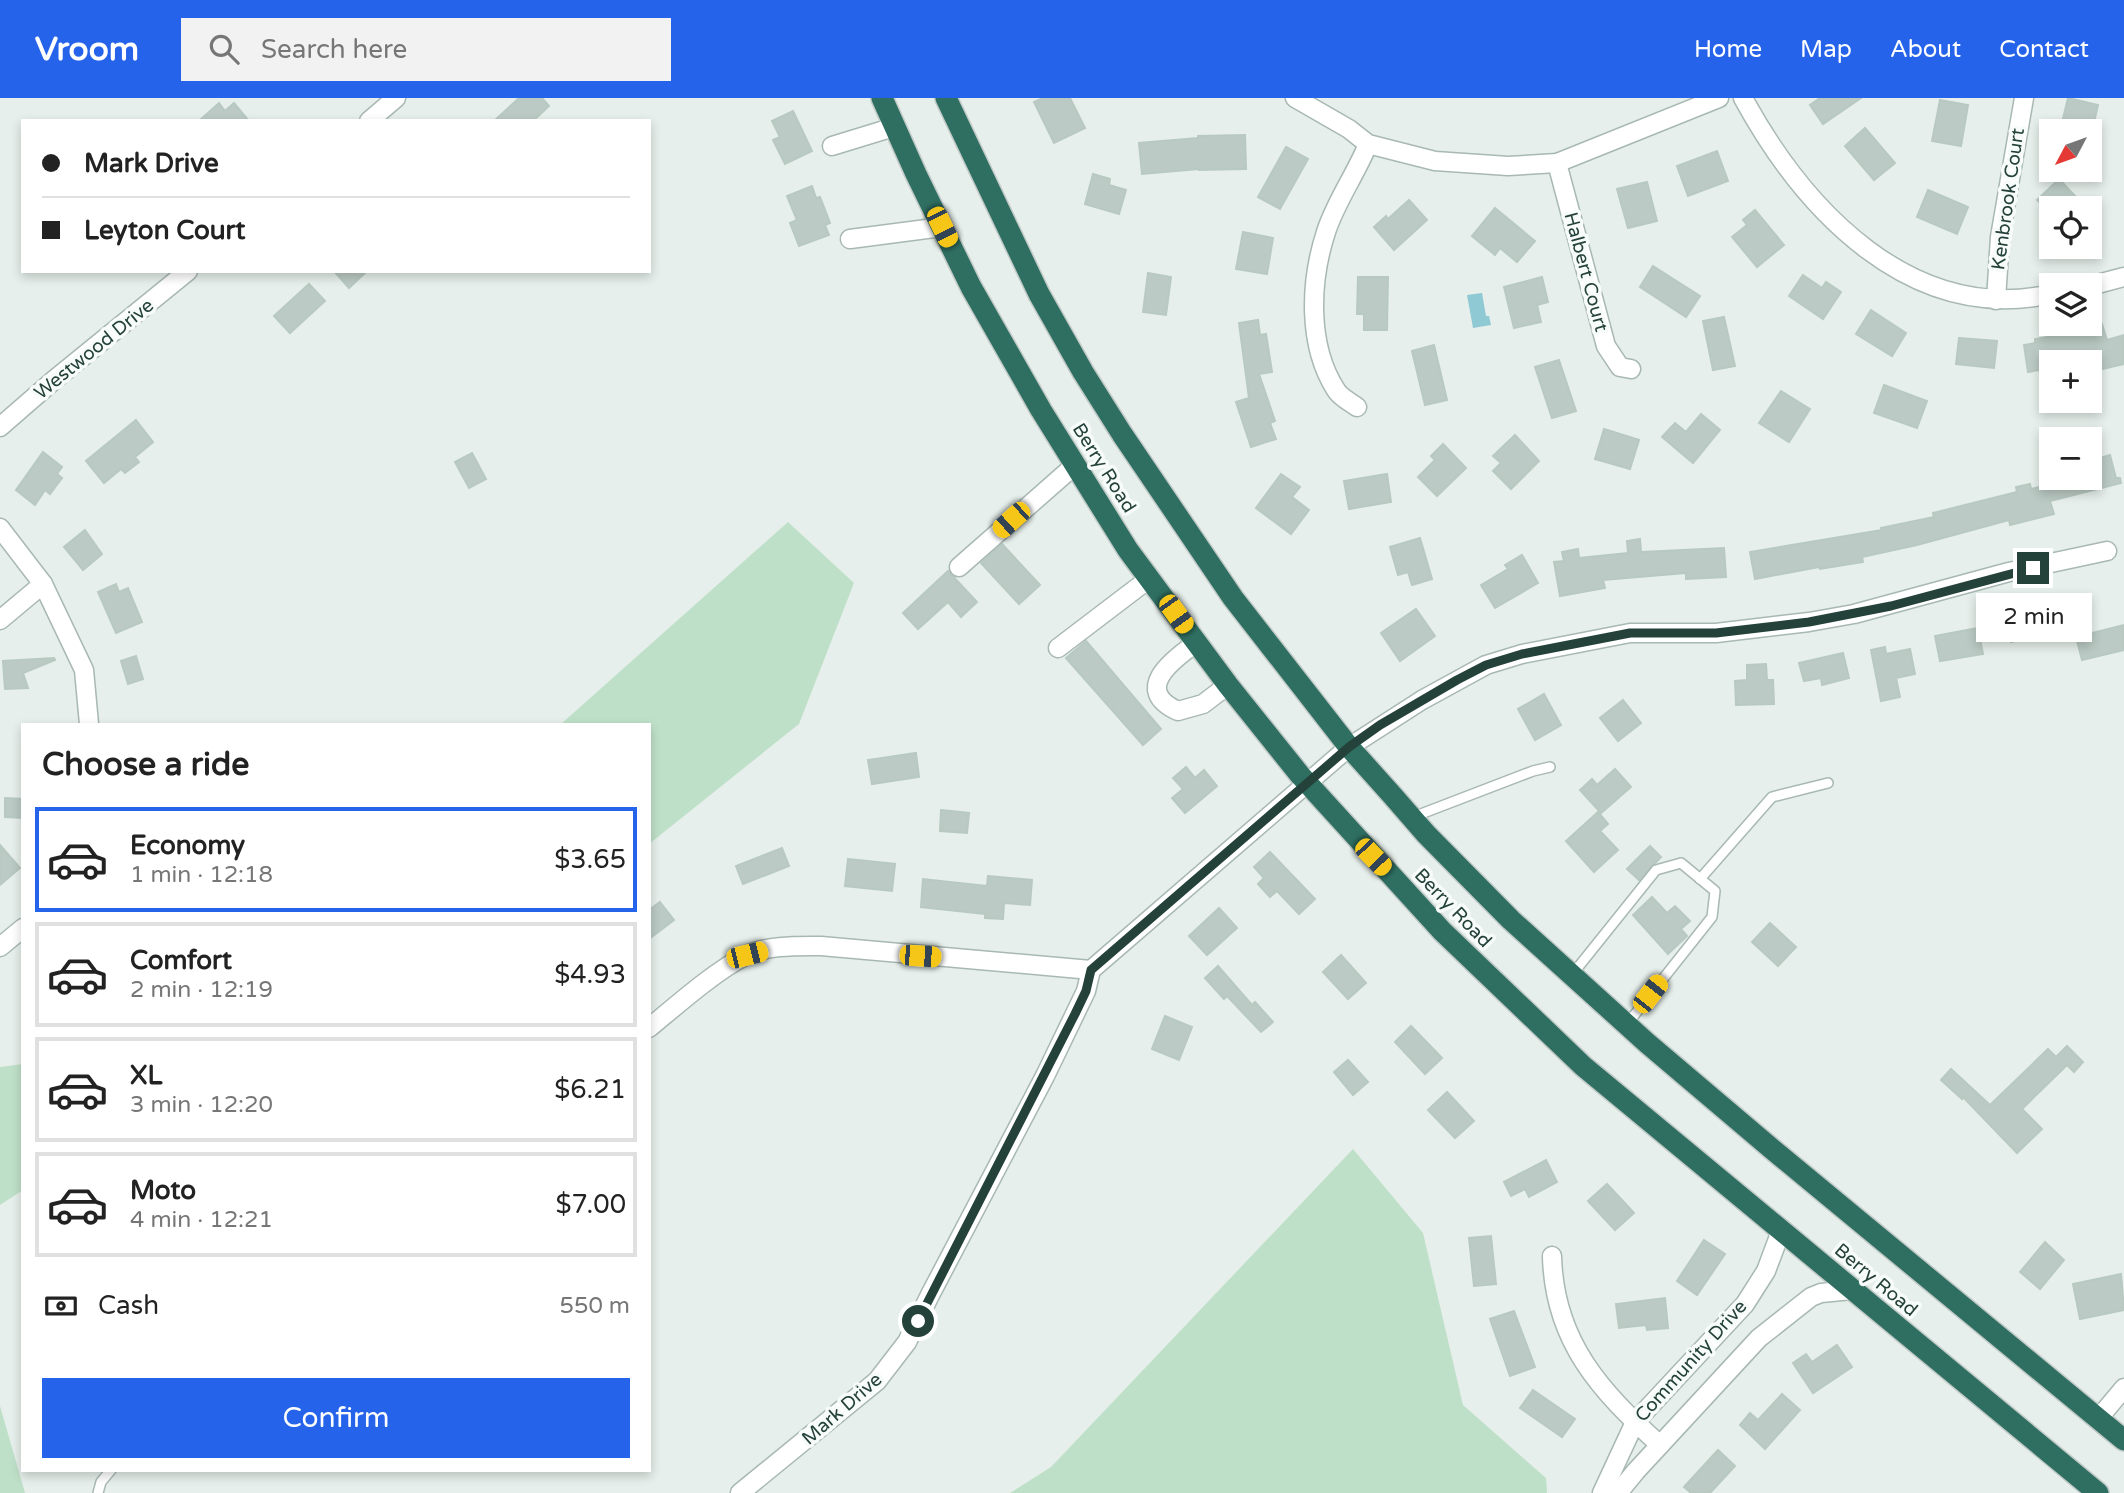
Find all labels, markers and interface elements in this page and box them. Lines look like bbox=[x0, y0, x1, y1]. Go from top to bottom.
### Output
search box bbox=[181, 18, 671, 81]
text: Vroom bbox=[35, 30, 139, 69]
icon: search bbox=[205, 30, 243, 68]
text: Search here bbox=[261, 34, 407, 65]
text: Home bbox=[1694, 35, 1762, 64]
text: Map bbox=[1800, 35, 1852, 64]
text: About bbox=[1890, 35, 1961, 64]
text: Contact bbox=[1999, 35, 2089, 64]
north arrow bbox=[2039, 119, 2102, 182]
map controls bbox=[2039, 119, 2102, 490]
street label: Kenbrook Court bbox=[1987, 127, 2029, 271]
text: Mark Drive bbox=[84, 148, 219, 179]
button: locate bbox=[2039, 196, 2102, 259]
car bbox=[924, 204, 961, 250]
street label: Halbert Court bbox=[1560, 210, 1612, 334]
text: Leyton Court bbox=[84, 215, 245, 246]
button: layers bbox=[2039, 273, 2102, 336]
street label: Westwood Drive bbox=[30, 294, 158, 404]
button: + bbox=[2039, 350, 2102, 413]
street label: Berry Road bbox=[1068, 419, 1140, 517]
button: − bbox=[2039, 427, 2102, 490]
car bbox=[989, 498, 1034, 542]
route end bbox=[2017, 552, 2049, 584]
car bbox=[1156, 591, 1197, 637]
callout: 2 min bbox=[1975, 592, 2091, 642]
text: 2 min bbox=[2003, 603, 2065, 631]
text: Choose a ride bbox=[42, 746, 249, 784]
icon: car bbox=[46, 828, 109, 891]
text: Economy bbox=[130, 830, 245, 861]
car bbox=[1351, 835, 1396, 879]
text: $3.65 bbox=[554, 844, 626, 875]
text: 1 min · 12:18 bbox=[130, 861, 273, 889]
street label: Berry Road bbox=[1410, 864, 1496, 952]
car bbox=[725, 940, 770, 970]
icon: car bbox=[46, 943, 109, 1006]
car bbox=[899, 944, 942, 968]
text: Comfort bbox=[130, 945, 232, 976]
text: $4.93 bbox=[554, 959, 626, 990]
car bbox=[1629, 971, 1672, 1017]
text: 2 min · 12:19 bbox=[130, 976, 273, 1004]
icon: car bbox=[46, 1058, 109, 1121]
text: XL bbox=[130, 1060, 162, 1091]
text: $6.21 bbox=[554, 1074, 626, 1105]
text: 3 min · 12:20 bbox=[130, 1091, 273, 1119]
icon: car bbox=[46, 1173, 109, 1236]
text: Moto bbox=[130, 1175, 196, 1206]
text: $7.00 bbox=[556, 1189, 626, 1220]
text: 4 min · 12:21 bbox=[130, 1206, 273, 1234]
street label: Berry Road bbox=[1830, 1239, 1922, 1321]
icon: cash bbox=[42, 1287, 80, 1325]
text: Cash bbox=[98, 1290, 159, 1321]
text: 550 m bbox=[560, 1292, 630, 1320]
street label: Community Drive bbox=[1631, 1296, 1751, 1426]
route start bbox=[902, 1305, 934, 1337]
street label: Mark Drive bbox=[798, 1368, 886, 1450]
button: Confirm bbox=[42, 1378, 630, 1458]

